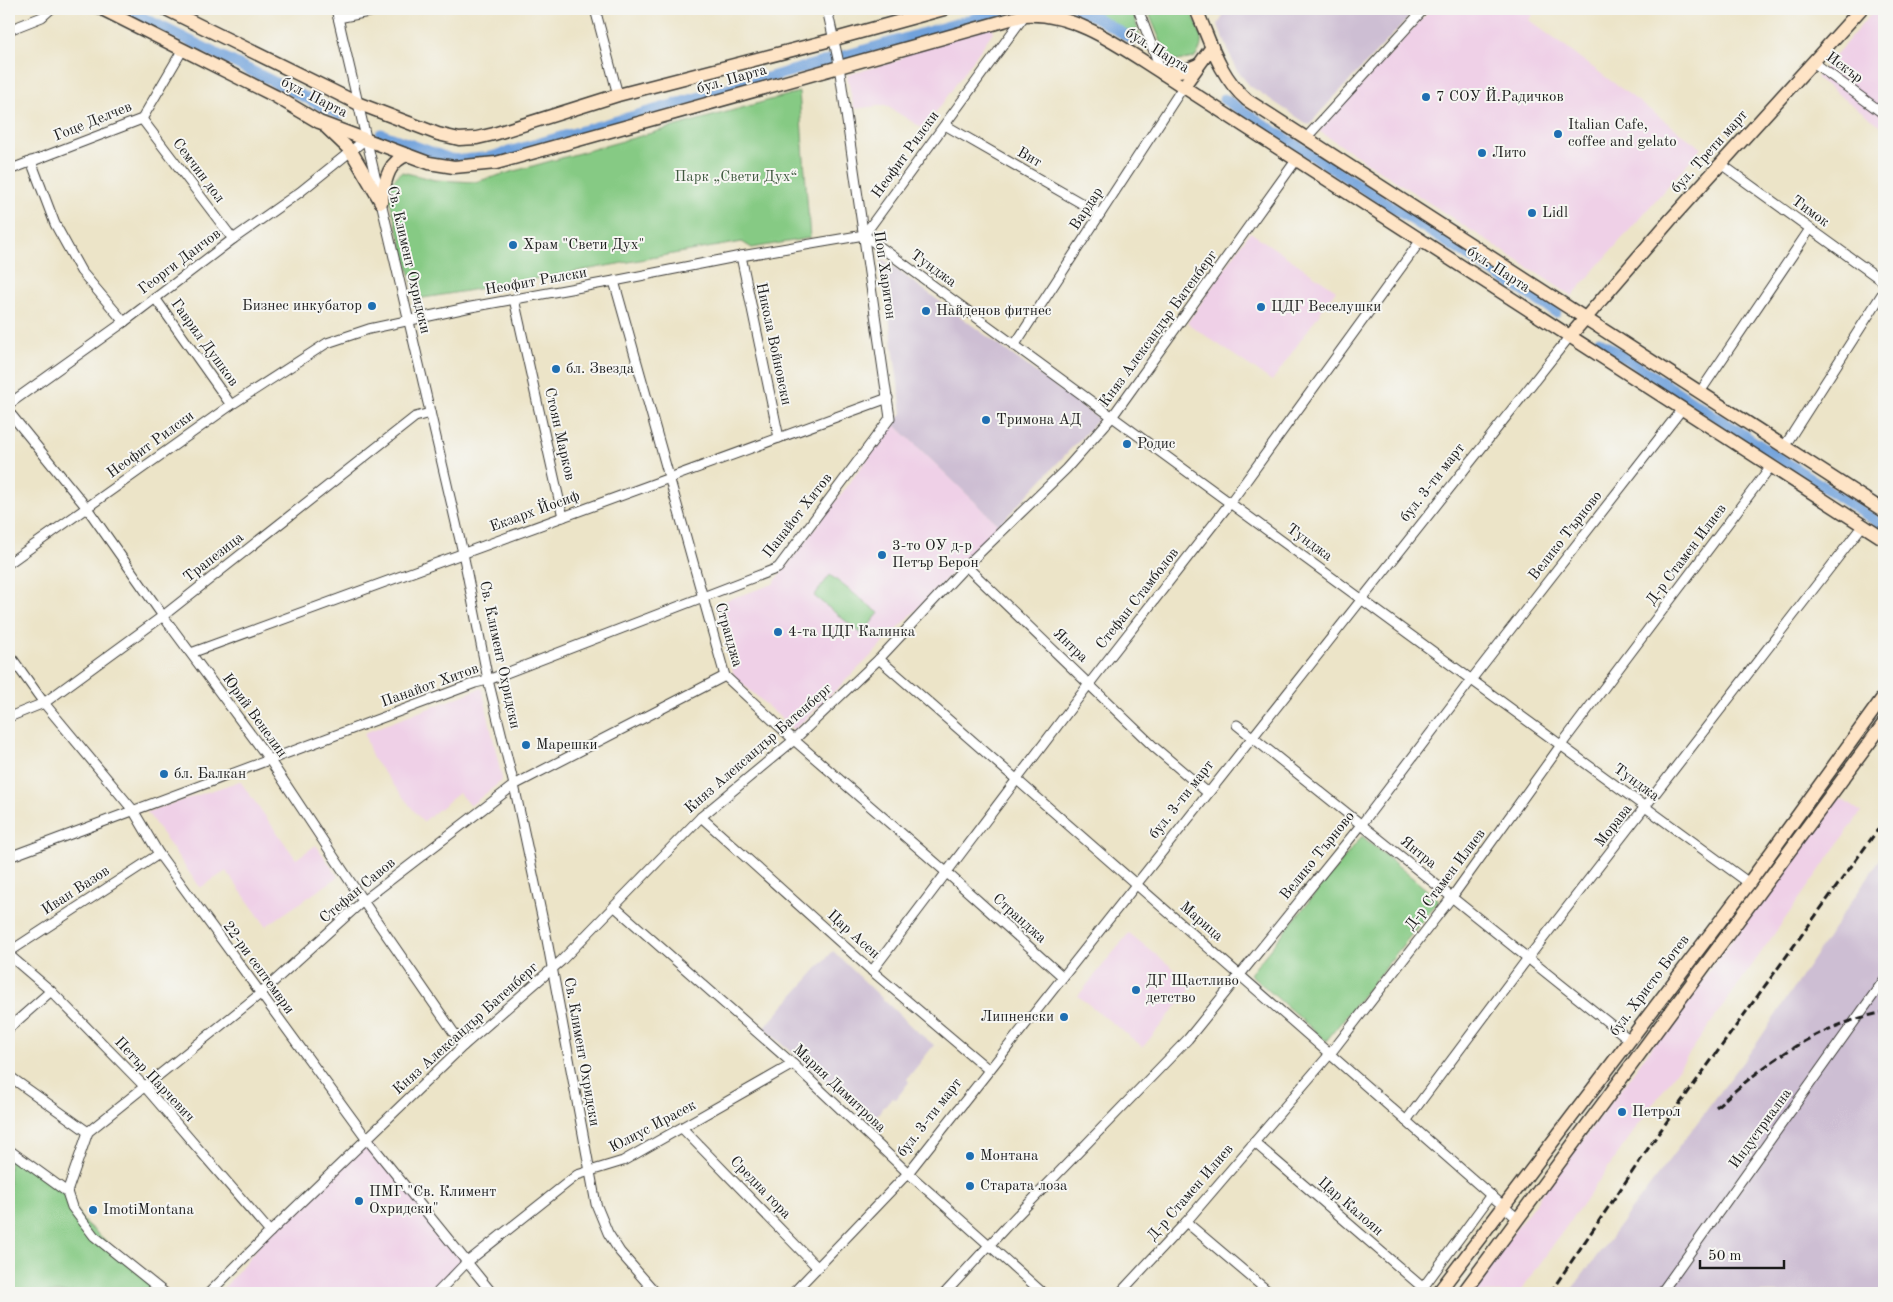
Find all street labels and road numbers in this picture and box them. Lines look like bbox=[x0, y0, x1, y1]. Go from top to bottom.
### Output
street label: бул. Парта bbox=[1122, 26, 1192, 77]
street label: Искър bbox=[1823, 50, 1865, 86]
street label: бул. Парта bbox=[695, 63, 769, 97]
street label: бул. Парта bbox=[279, 75, 350, 121]
street label: Гоце Делчев bbox=[52, 100, 134, 144]
street label: бул. Трети март bbox=[1669, 108, 1751, 196]
street label: Неофит Рилски bbox=[870, 109, 942, 201]
street label: Семчин дол bbox=[169, 136, 227, 206]
street label: Вит bbox=[1014, 145, 1044, 171]
street label: Св. Климент Охридски bbox=[384, 185, 432, 335]
street label: Вардар bbox=[1068, 185, 1106, 233]
street label: Тимок bbox=[1788, 193, 1832, 231]
street label: Георги Данчов bbox=[136, 226, 224, 298]
street label: Поп Харитон bbox=[870, 230, 898, 320]
street label: бул. Парта bbox=[1464, 244, 1533, 296]
street label: Тунджа bbox=[907, 248, 959, 291]
street label: Княз Александър Батенберг bbox=[1097, 248, 1221, 410]
street label: Неофит Рилски bbox=[484, 266, 588, 298]
street label: Никола Войновски bbox=[753, 281, 793, 407]
street label: Гаврил Душков bbox=[167, 297, 241, 389]
street label: Стоян Марков bbox=[541, 386, 577, 482]
street label: Неофит Рилски bbox=[105, 409, 197, 481]
street label: бул. 3-ти март bbox=[1398, 441, 1468, 525]
street label: Панайот Хитов bbox=[760, 471, 836, 561]
street label: Екзарх Йосиф bbox=[487, 485, 582, 535]
street label: Велико Търново bbox=[1527, 489, 1605, 583]
street label: Д-р Стамен Илиев bbox=[1644, 502, 1730, 608]
street label: Тунджа bbox=[1283, 522, 1335, 565]
street label: Трапезица bbox=[181, 530, 247, 586]
street label: Стефан Стамболов bbox=[1094, 545, 1182, 653]
street label: Св. Климент Охридски bbox=[476, 580, 522, 730]
street label: Странджа bbox=[712, 601, 744, 669]
street label: Янтра bbox=[1050, 626, 1091, 666]
street label: Панайот Хитов bbox=[379, 661, 481, 711]
street label: Юрий Венелин bbox=[219, 671, 289, 761]
street label: Княз Александър Батенберг bbox=[683, 681, 835, 817]
street label: бул. 3-ти март bbox=[1147, 758, 1217, 842]
street label: Тунджа bbox=[1610, 762, 1662, 805]
street label: Морава bbox=[1593, 801, 1636, 850]
street label: Велико Търново bbox=[1278, 809, 1358, 903]
street label: Д-р Стамен Илиев bbox=[1403, 827, 1489, 933]
street label: Янтра bbox=[1397, 834, 1439, 872]
street label: Стефан Савов bbox=[318, 855, 398, 927]
street label: Иван Вазов bbox=[39, 864, 113, 918]
street label: Странджа bbox=[989, 891, 1049, 947]
street label: Марица bbox=[1177, 899, 1226, 945]
street label: Цар Асен bbox=[824, 908, 882, 962]
street label: 22-ри септември bbox=[220, 919, 296, 1017]
street label: бул. Христо Ботев bbox=[1607, 933, 1693, 1039]
street label: Княз Александър Батенберг bbox=[391, 960, 541, 1098]
street label: Св. Климент Охридски bbox=[561, 976, 601, 1128]
street label: Петър Парчевич bbox=[111, 1035, 197, 1125]
street label: Мария Димитрова bbox=[790, 1042, 889, 1136]
street label: бул. 3-ти март bbox=[895, 1076, 965, 1160]
street label: Индустриална bbox=[1727, 1086, 1795, 1172]
street label: Юлиус Ирасек bbox=[607, 1098, 699, 1156]
street label: Д-р Стамен Илиев bbox=[1145, 1142, 1237, 1244]
street label: Средна гора bbox=[727, 1154, 794, 1223]
street label: Цар Калоян bbox=[1315, 1175, 1385, 1239]

